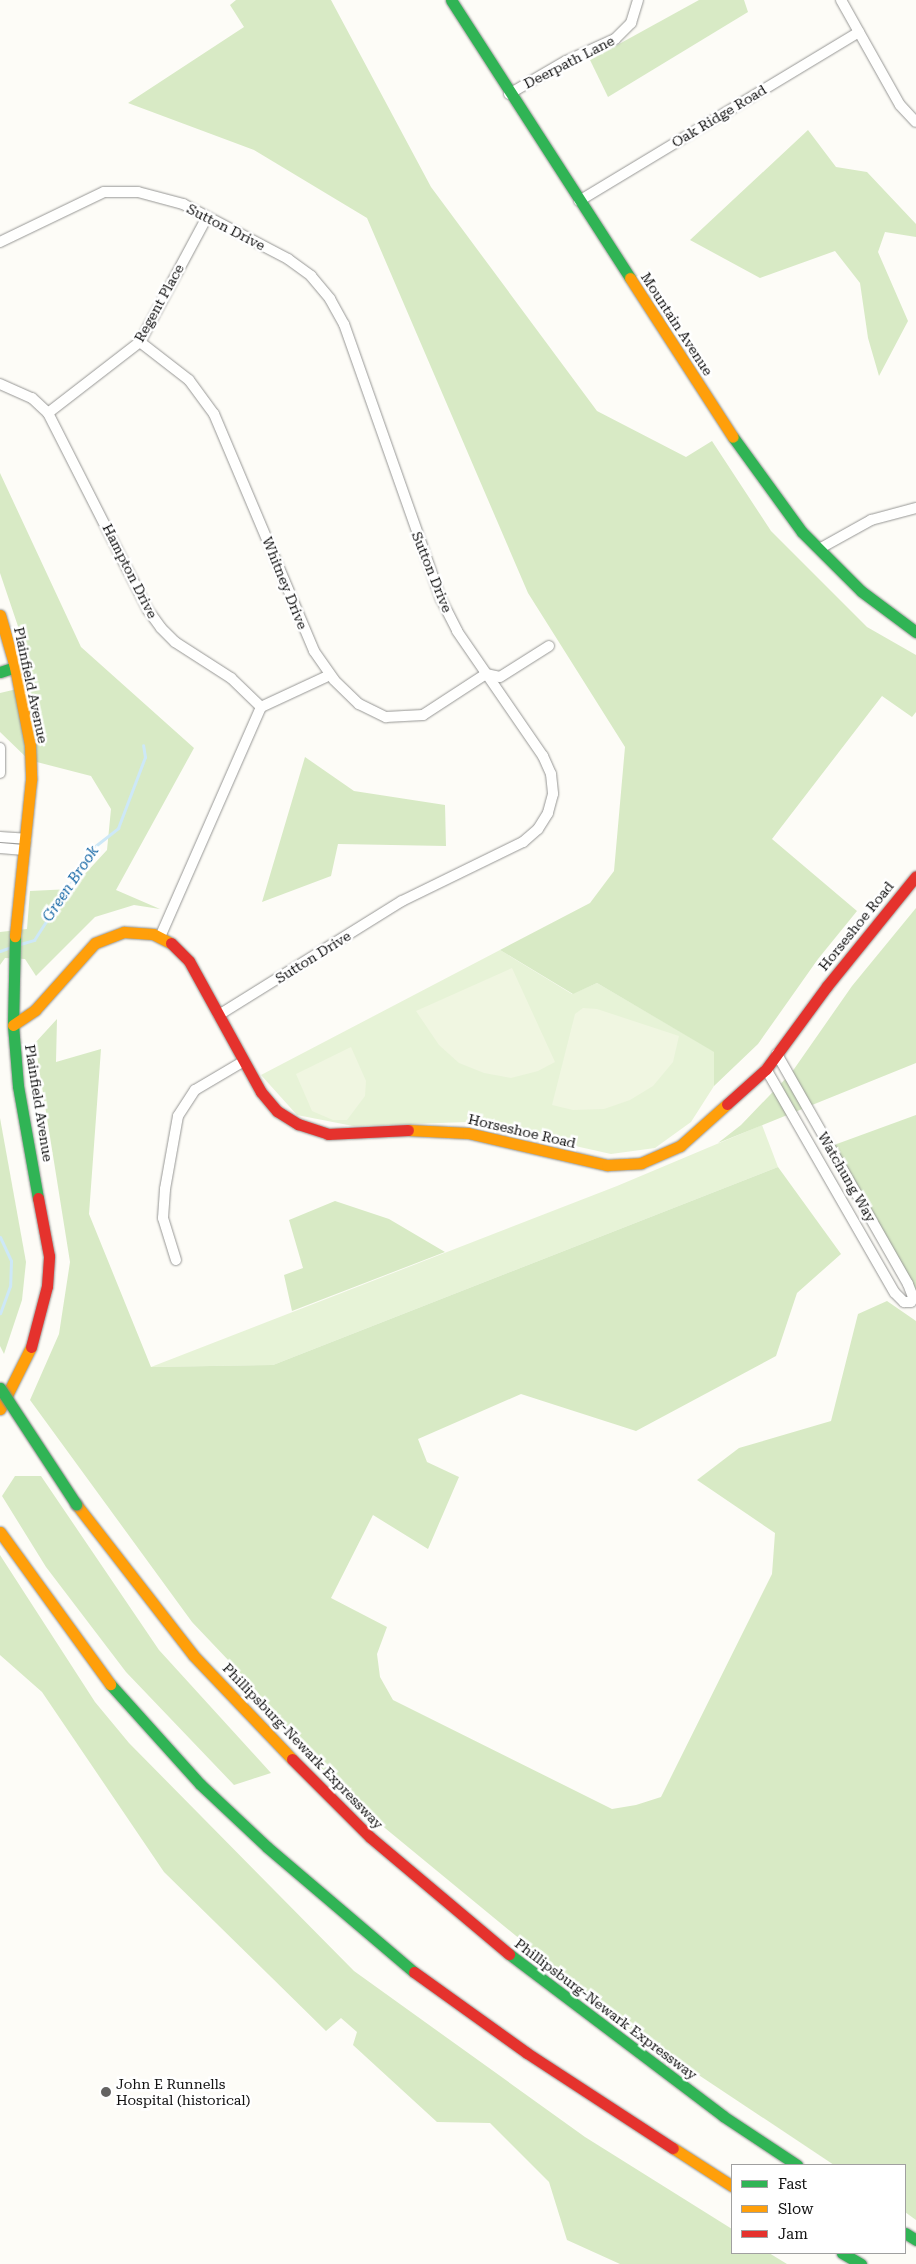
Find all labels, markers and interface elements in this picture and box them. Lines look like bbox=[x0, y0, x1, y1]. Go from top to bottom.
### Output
street label: Deerpath Lane bbox=[521, 32, 617, 92]
street label: Oak Ridge Road bbox=[669, 81, 769, 151]
street label: Sutton Drive bbox=[184, 200, 268, 254]
street label: Regent Place bbox=[131, 261, 187, 345]
street label: Mountain Avenue bbox=[637, 269, 717, 379]
street label: Hampton Drive bbox=[99, 521, 161, 621]
street label: Sutton Drive bbox=[408, 529, 456, 615]
street label: Whitney Drive bbox=[259, 534, 311, 632]
street label: Plainfield Avenue bbox=[10, 625, 52, 745]
water label: Green Brook bbox=[39, 843, 103, 925]
street label: Horseshoe Road bbox=[815, 878, 897, 974]
street label: Sutton Drive bbox=[272, 927, 354, 987]
street label: Plainfield Avenue bbox=[21, 1043, 57, 1163]
street label: Horseshoe Road bbox=[466, 1110, 578, 1152]
street label: Watchung Way bbox=[814, 1129, 880, 1225]
street label: Phillipsburg-Newark Expressway bbox=[219, 1660, 387, 1832]
street label: Phillipsburg-Newark Expressway bbox=[511, 1935, 701, 2083]
place label: John E Runnells Hospital (historical) bbox=[116, 2076, 250, 2108]
marker: John E Runnells Hospital (historical) bbox=[100, 2086, 112, 2098]
legend bbox=[731, 2164, 906, 2254]
text: Fast bbox=[778, 2175, 807, 2193]
text: Slow bbox=[778, 2200, 813, 2218]
text: Jam bbox=[778, 2225, 808, 2243]

